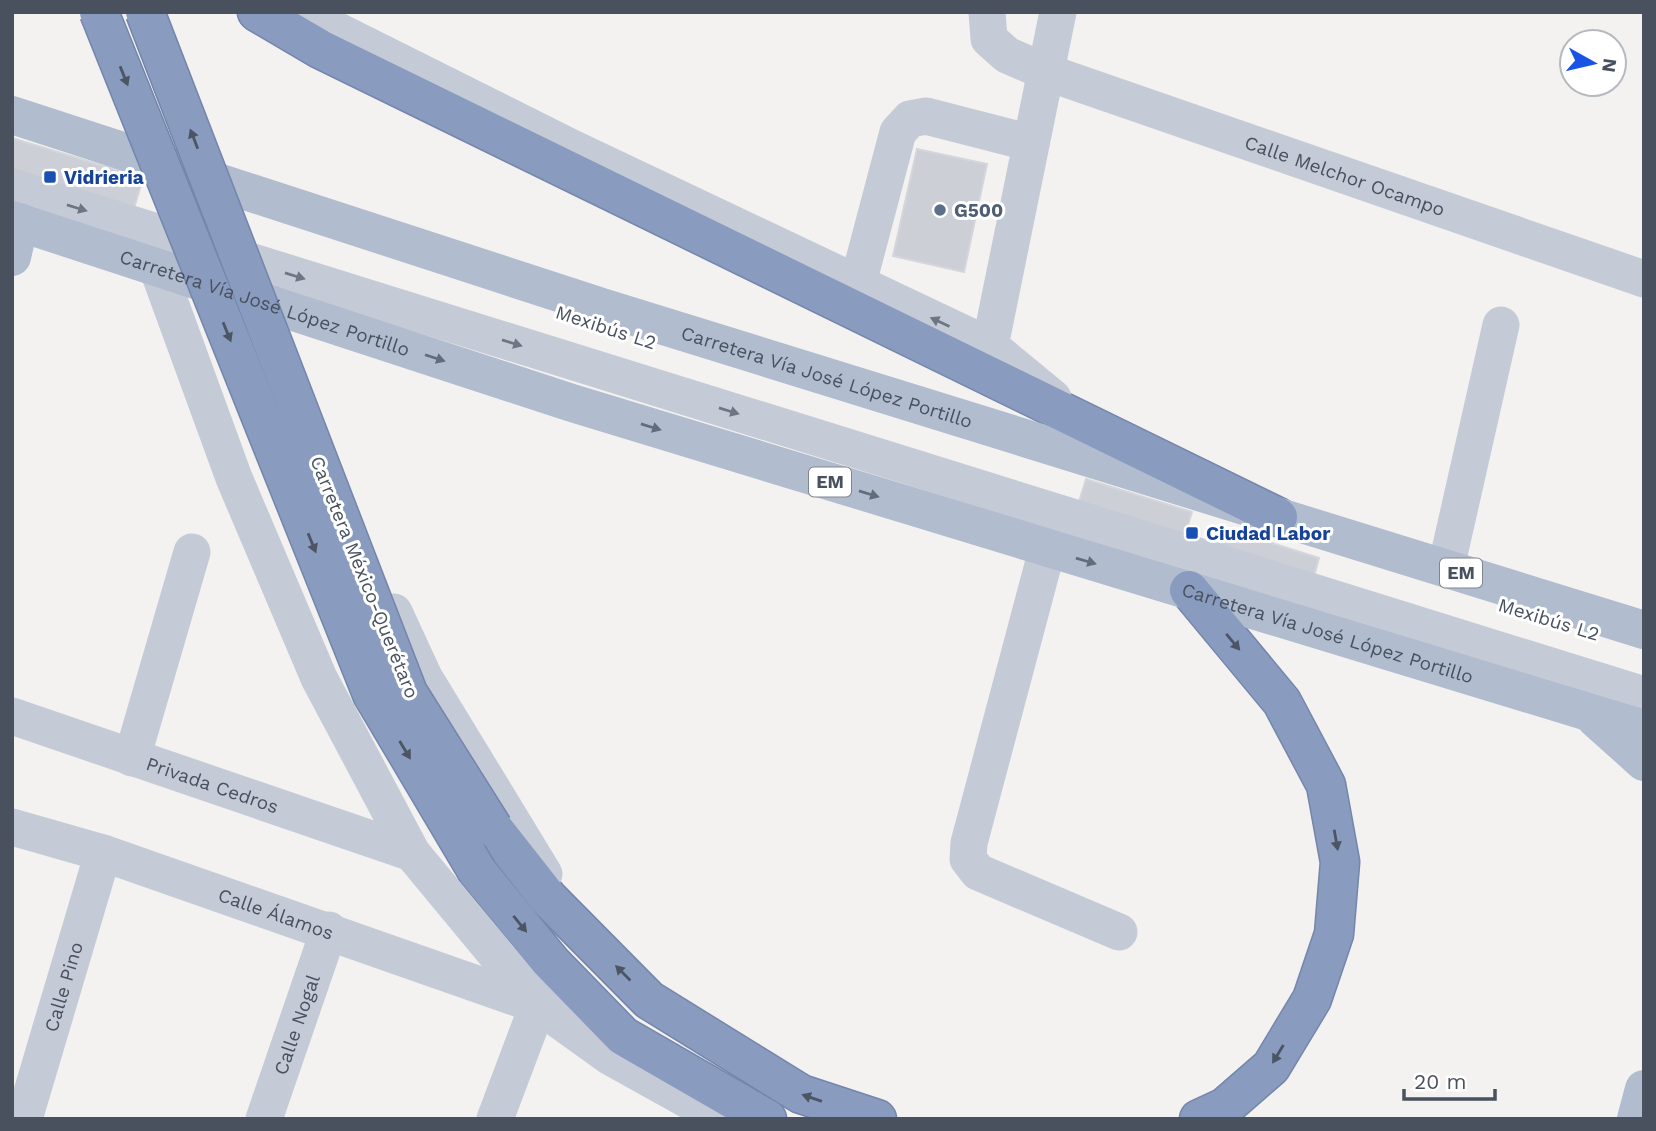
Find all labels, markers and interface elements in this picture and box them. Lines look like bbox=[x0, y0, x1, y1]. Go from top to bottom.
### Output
north arrow bbox=[1558, 28, 1628, 98]
text: N bbox=[1597, 57, 1622, 74]
one-way arrow bbox=[119, 65, 130, 86]
one-way arrow bbox=[188, 128, 199, 149]
street label: Calle Melchor Ocampo bbox=[1242, 131, 1448, 221]
place label: Vidrieria bbox=[64, 166, 144, 189]
marker: Vidrieria bbox=[42, 169, 58, 185]
place label: G500 bbox=[954, 199, 1003, 222]
marker: G500 bbox=[932, 202, 948, 218]
one-way arrow bbox=[67, 203, 88, 213]
street label: Carretera Vía José López Portillo bbox=[117, 245, 413, 361]
one-way arrow bbox=[284, 271, 305, 281]
street label: Mexibús L2 bbox=[553, 300, 659, 355]
one-way arrow bbox=[930, 317, 950, 328]
street label: Carretera Vía José López Portillo bbox=[678, 321, 975, 433]
one-way arrow bbox=[222, 322, 233, 343]
one-way arrow bbox=[501, 339, 522, 349]
one-way arrow bbox=[424, 353, 445, 364]
one-way arrow bbox=[719, 407, 740, 417]
one-way arrow bbox=[641, 423, 662, 433]
street label: Carretera México-Querétaro bbox=[305, 453, 424, 702]
road number: EM bbox=[809, 468, 851, 496]
one-way arrow bbox=[858, 490, 879, 500]
place label: Ciudad Labor bbox=[1206, 522, 1331, 545]
marker: Ciudad Labor bbox=[1184, 525, 1200, 541]
one-way arrow bbox=[306, 533, 317, 554]
one-way arrow bbox=[1076, 556, 1097, 566]
road number: EM bbox=[1440, 558, 1482, 588]
street label: Carretera Vía José López Portillo bbox=[1179, 578, 1476, 688]
street label: Mexibús L2 bbox=[1496, 593, 1602, 646]
one-way arrow bbox=[1225, 634, 1240, 651]
one-way arrow bbox=[399, 741, 412, 760]
street label: Privada Cedros bbox=[143, 752, 282, 818]
one-way arrow bbox=[1331, 829, 1342, 851]
street label: Calle Álamos bbox=[215, 883, 337, 945]
one-way arrow bbox=[512, 916, 527, 933]
street label: Calle Pino bbox=[40, 939, 88, 1035]
one-way arrow bbox=[614, 965, 631, 982]
street label: Calle Nogal bbox=[269, 971, 325, 1078]
one-way arrow bbox=[1272, 1045, 1285, 1064]
scale bar bbox=[1404, 1058, 1495, 1102]
text: 20 m bbox=[1414, 1069, 1466, 1094]
one-way arrow bbox=[801, 1092, 822, 1103]

